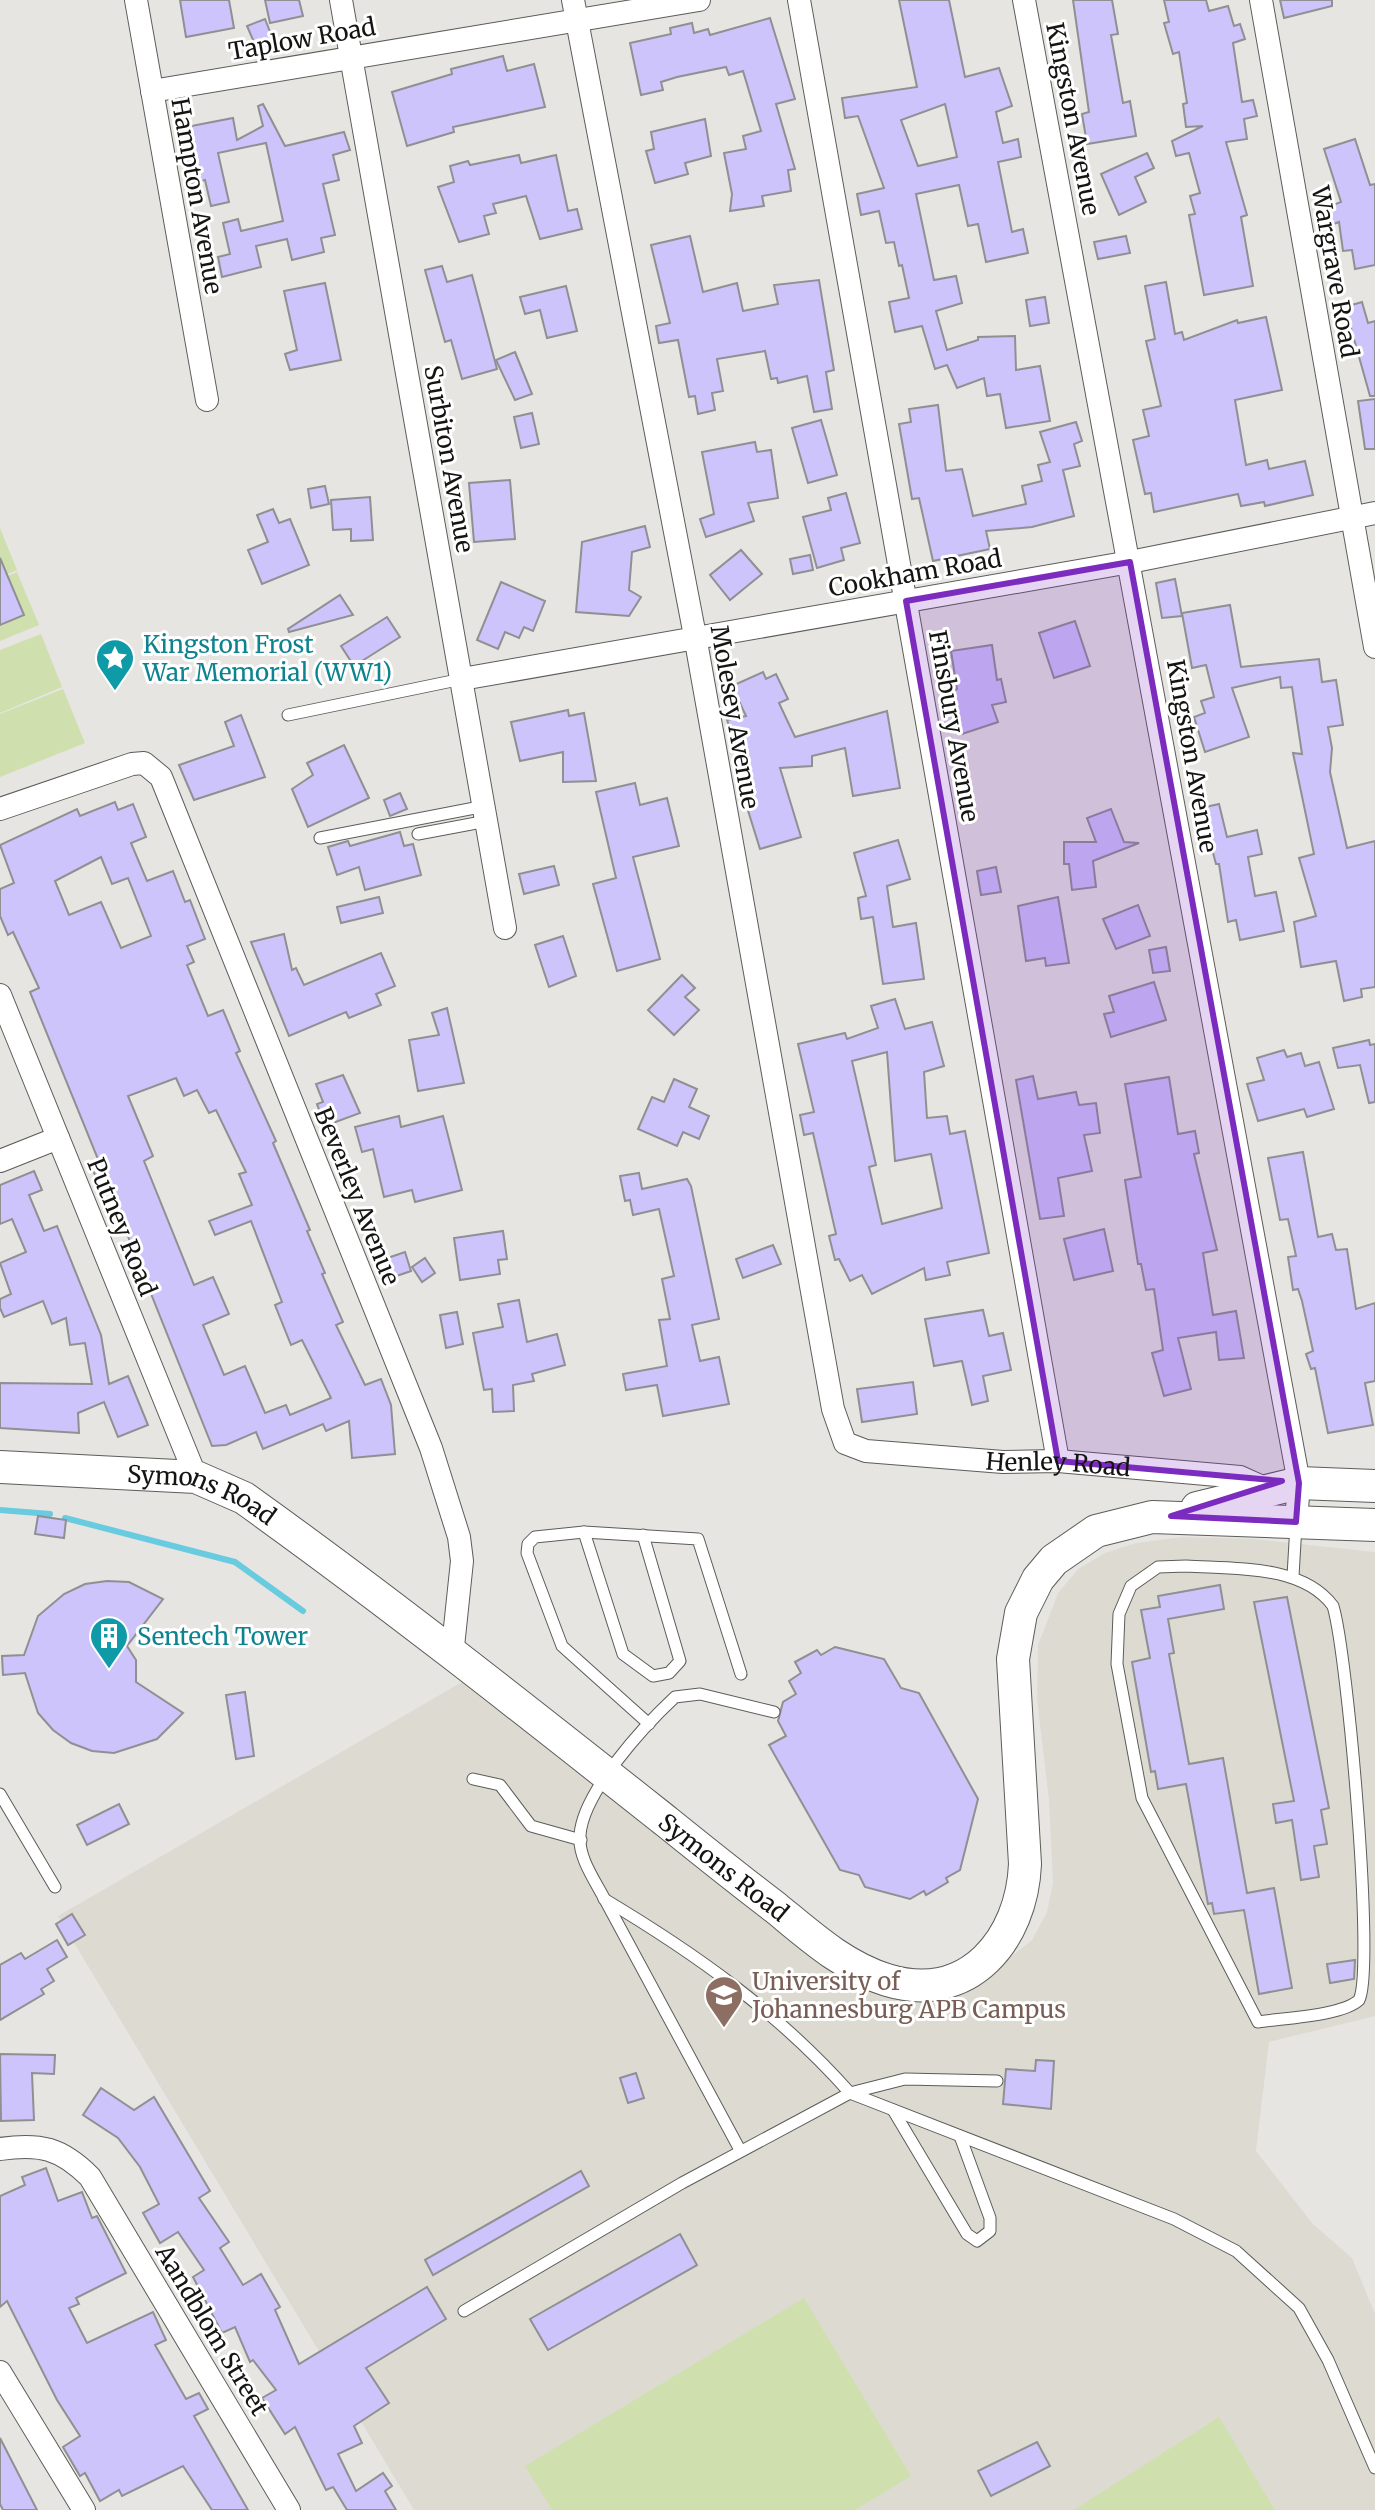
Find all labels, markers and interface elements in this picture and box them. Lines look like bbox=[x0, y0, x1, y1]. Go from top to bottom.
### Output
street label: Taplow Road bbox=[226, 11, 378, 67]
street label: Kingston Avenue bbox=[1039, 20, 1107, 218]
street label: Hampton Avenue bbox=[164, 95, 230, 297]
street label: Wargrave Road bbox=[1304, 183, 1365, 360]
street label: Surbiton Avenue bbox=[417, 363, 481, 555]
street label: Cookham Road bbox=[826, 543, 1004, 603]
street label: Molesey Avenue bbox=[704, 623, 766, 811]
street label: Finsbury Avenue bbox=[922, 628, 986, 824]
place label: Kingston Frost War Memorial (WW1) bbox=[142, 629, 392, 688]
place icon: Kingston Frost War Memorial (WW1) bbox=[94, 637, 136, 692]
street label: Kingston Avenue bbox=[1160, 657, 1224, 855]
street label: Beverley Avenue bbox=[307, 1102, 407, 1290]
street label: Putney Road bbox=[80, 1153, 164, 1301]
street label: Henley Road bbox=[984, 1445, 1132, 1483]
street label: Symons Road bbox=[126, 1458, 282, 1532]
building icon: Sentech Tower bbox=[88, 1615, 130, 1670]
place label: Sentech Tower bbox=[137, 1621, 308, 1652]
street label: Symons Road bbox=[652, 1806, 795, 1928]
place label: University of Johannesburg APB Campus bbox=[751, 1966, 1066, 2025]
school or university icon: University of Johannesburg APB Campus bbox=[703, 1974, 745, 2029]
street label: Aandblom Street bbox=[148, 2238, 276, 2422]

